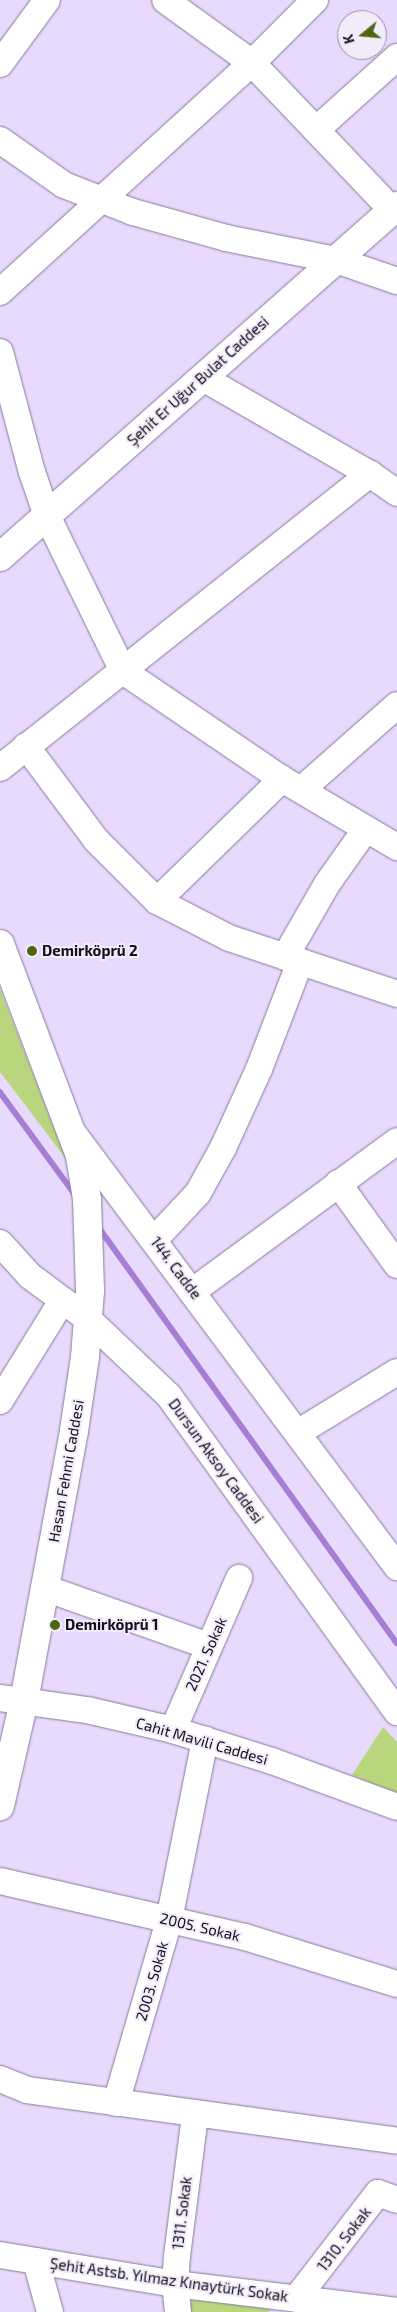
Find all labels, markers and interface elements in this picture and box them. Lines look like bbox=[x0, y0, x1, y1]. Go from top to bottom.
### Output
north arrow bbox=[337, 10, 387, 60]
text: K bbox=[339, 33, 358, 46]
street label: Şehit Er Uğur Bulat Caddesi bbox=[123, 312, 273, 450]
place label: Demirköprü 2 bbox=[42, 942, 138, 960]
marker: Demirköprü 2 bbox=[26, 945, 38, 957]
street label: 144. Cadde bbox=[147, 1233, 205, 1303]
street label: Dursun Aksoy Caddesi bbox=[165, 1395, 267, 1527]
street label: Hasan Fehmi Caddesi bbox=[45, 1398, 87, 1544]
street label: 2021. Sokak bbox=[182, 1614, 230, 1694]
place label: Demirköprü 1 bbox=[65, 1616, 158, 1634]
marker: Demirköprü 1 bbox=[49, 1619, 61, 1631]
street label: Cahit Mavili Caddesi bbox=[134, 1714, 270, 1768]
street label: 2005. Sokak bbox=[158, 1909, 242, 1945]
street label: 2003. Sokak bbox=[132, 1939, 172, 2023]
street label: 1311. Sokak bbox=[169, 2175, 195, 2251]
street label: 1310. Sokak bbox=[313, 2203, 375, 2275]
street label: Şehit Astsb. Yılmaz Kınaytürk Sokak bbox=[48, 2254, 290, 2306]

